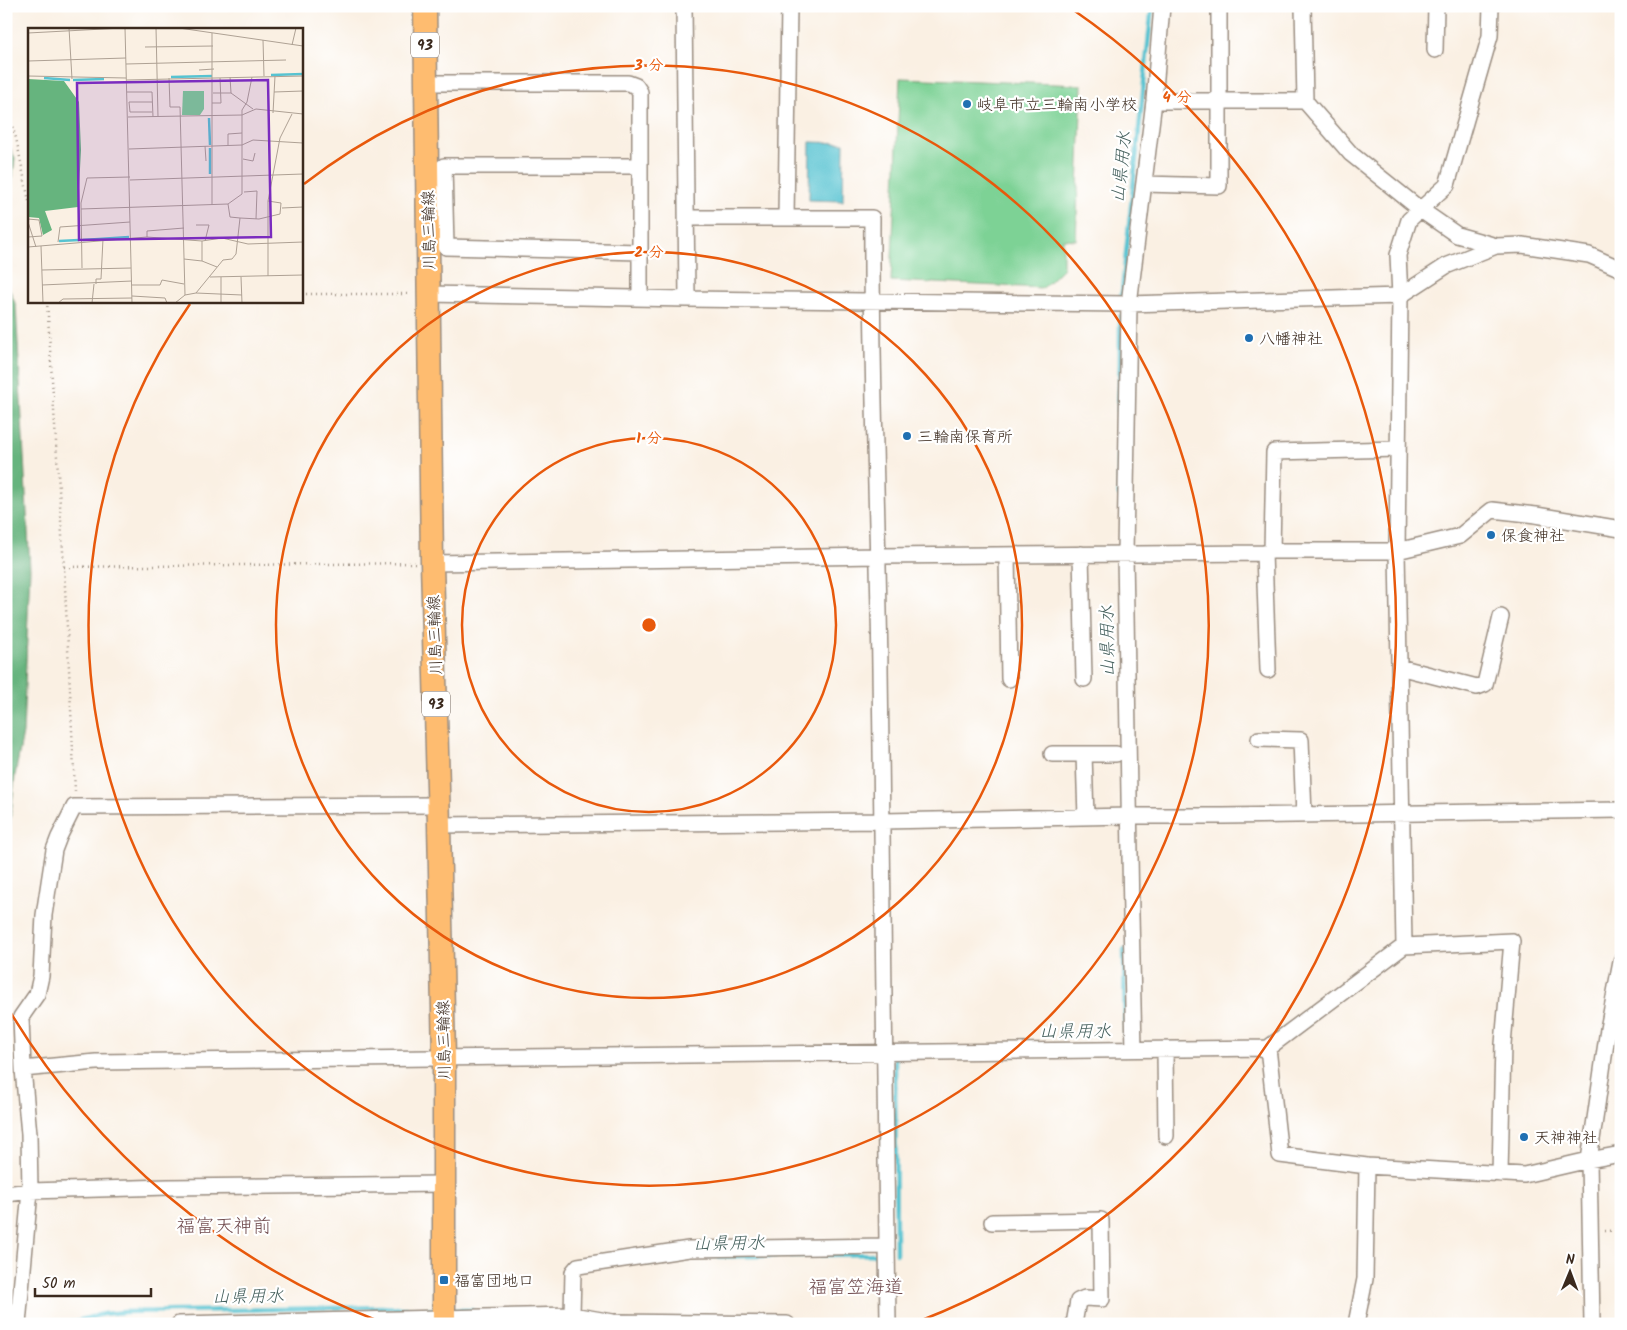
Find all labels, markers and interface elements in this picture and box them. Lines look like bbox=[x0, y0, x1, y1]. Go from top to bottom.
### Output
inset map bbox=[28, 28, 302, 302]
road number: 93 bbox=[411, 32, 439, 58]
text: 3 分 bbox=[634, 54, 663, 78]
text: 4 分 bbox=[1163, 86, 1191, 110]
place label: 岐阜市立三輪南小学校 bbox=[977, 93, 1137, 118]
marker: 岐阜市立三輪南小学校 bbox=[961, 98, 973, 110]
water label: 山県用水 bbox=[1104, 130, 1141, 204]
street label: 川島三輪線 bbox=[416, 190, 443, 270]
text: 2 分 bbox=[634, 241, 664, 265]
place label: 八幡神社 bbox=[1259, 327, 1323, 352]
marker: 八幡神社 bbox=[1243, 332, 1255, 344]
place label: 三輪南保育所 bbox=[917, 425, 1013, 450]
text: 1 分 bbox=[636, 427, 662, 451]
marker: 三輪南保育所 bbox=[901, 430, 913, 442]
place label: 保食神社 bbox=[1501, 524, 1565, 549]
marker: 保食神社 bbox=[1485, 529, 1497, 541]
street label: 川島三輪線 bbox=[422, 595, 449, 675]
water label: 山県用水 bbox=[1093, 605, 1124, 677]
centre of rings bbox=[640, 616, 658, 634]
road number: 93 bbox=[422, 692, 450, 716]
street label: 川島三輪線 bbox=[431, 1000, 458, 1080]
water label: 山県用水 bbox=[1039, 1018, 1111, 1047]
place label: 天神神社 bbox=[1534, 1126, 1598, 1151]
marker: 天神神社 bbox=[1518, 1131, 1530, 1143]
district label: 福富天神前 bbox=[176, 1212, 272, 1242]
water label: 山県用水 bbox=[693, 1229, 765, 1260]
north arrow bbox=[1544, 1248, 1594, 1298]
text: N bbox=[1566, 1249, 1575, 1271]
scale bar bbox=[35, 1265, 151, 1297]
place label: 福富団地口 bbox=[454, 1269, 534, 1294]
text: 50 m bbox=[42, 1272, 76, 1296]
district label: 福富笠海道 bbox=[808, 1273, 904, 1303]
marker: 福富団地口 bbox=[438, 1274, 450, 1286]
water label: 山県用水 bbox=[212, 1282, 284, 1313]

